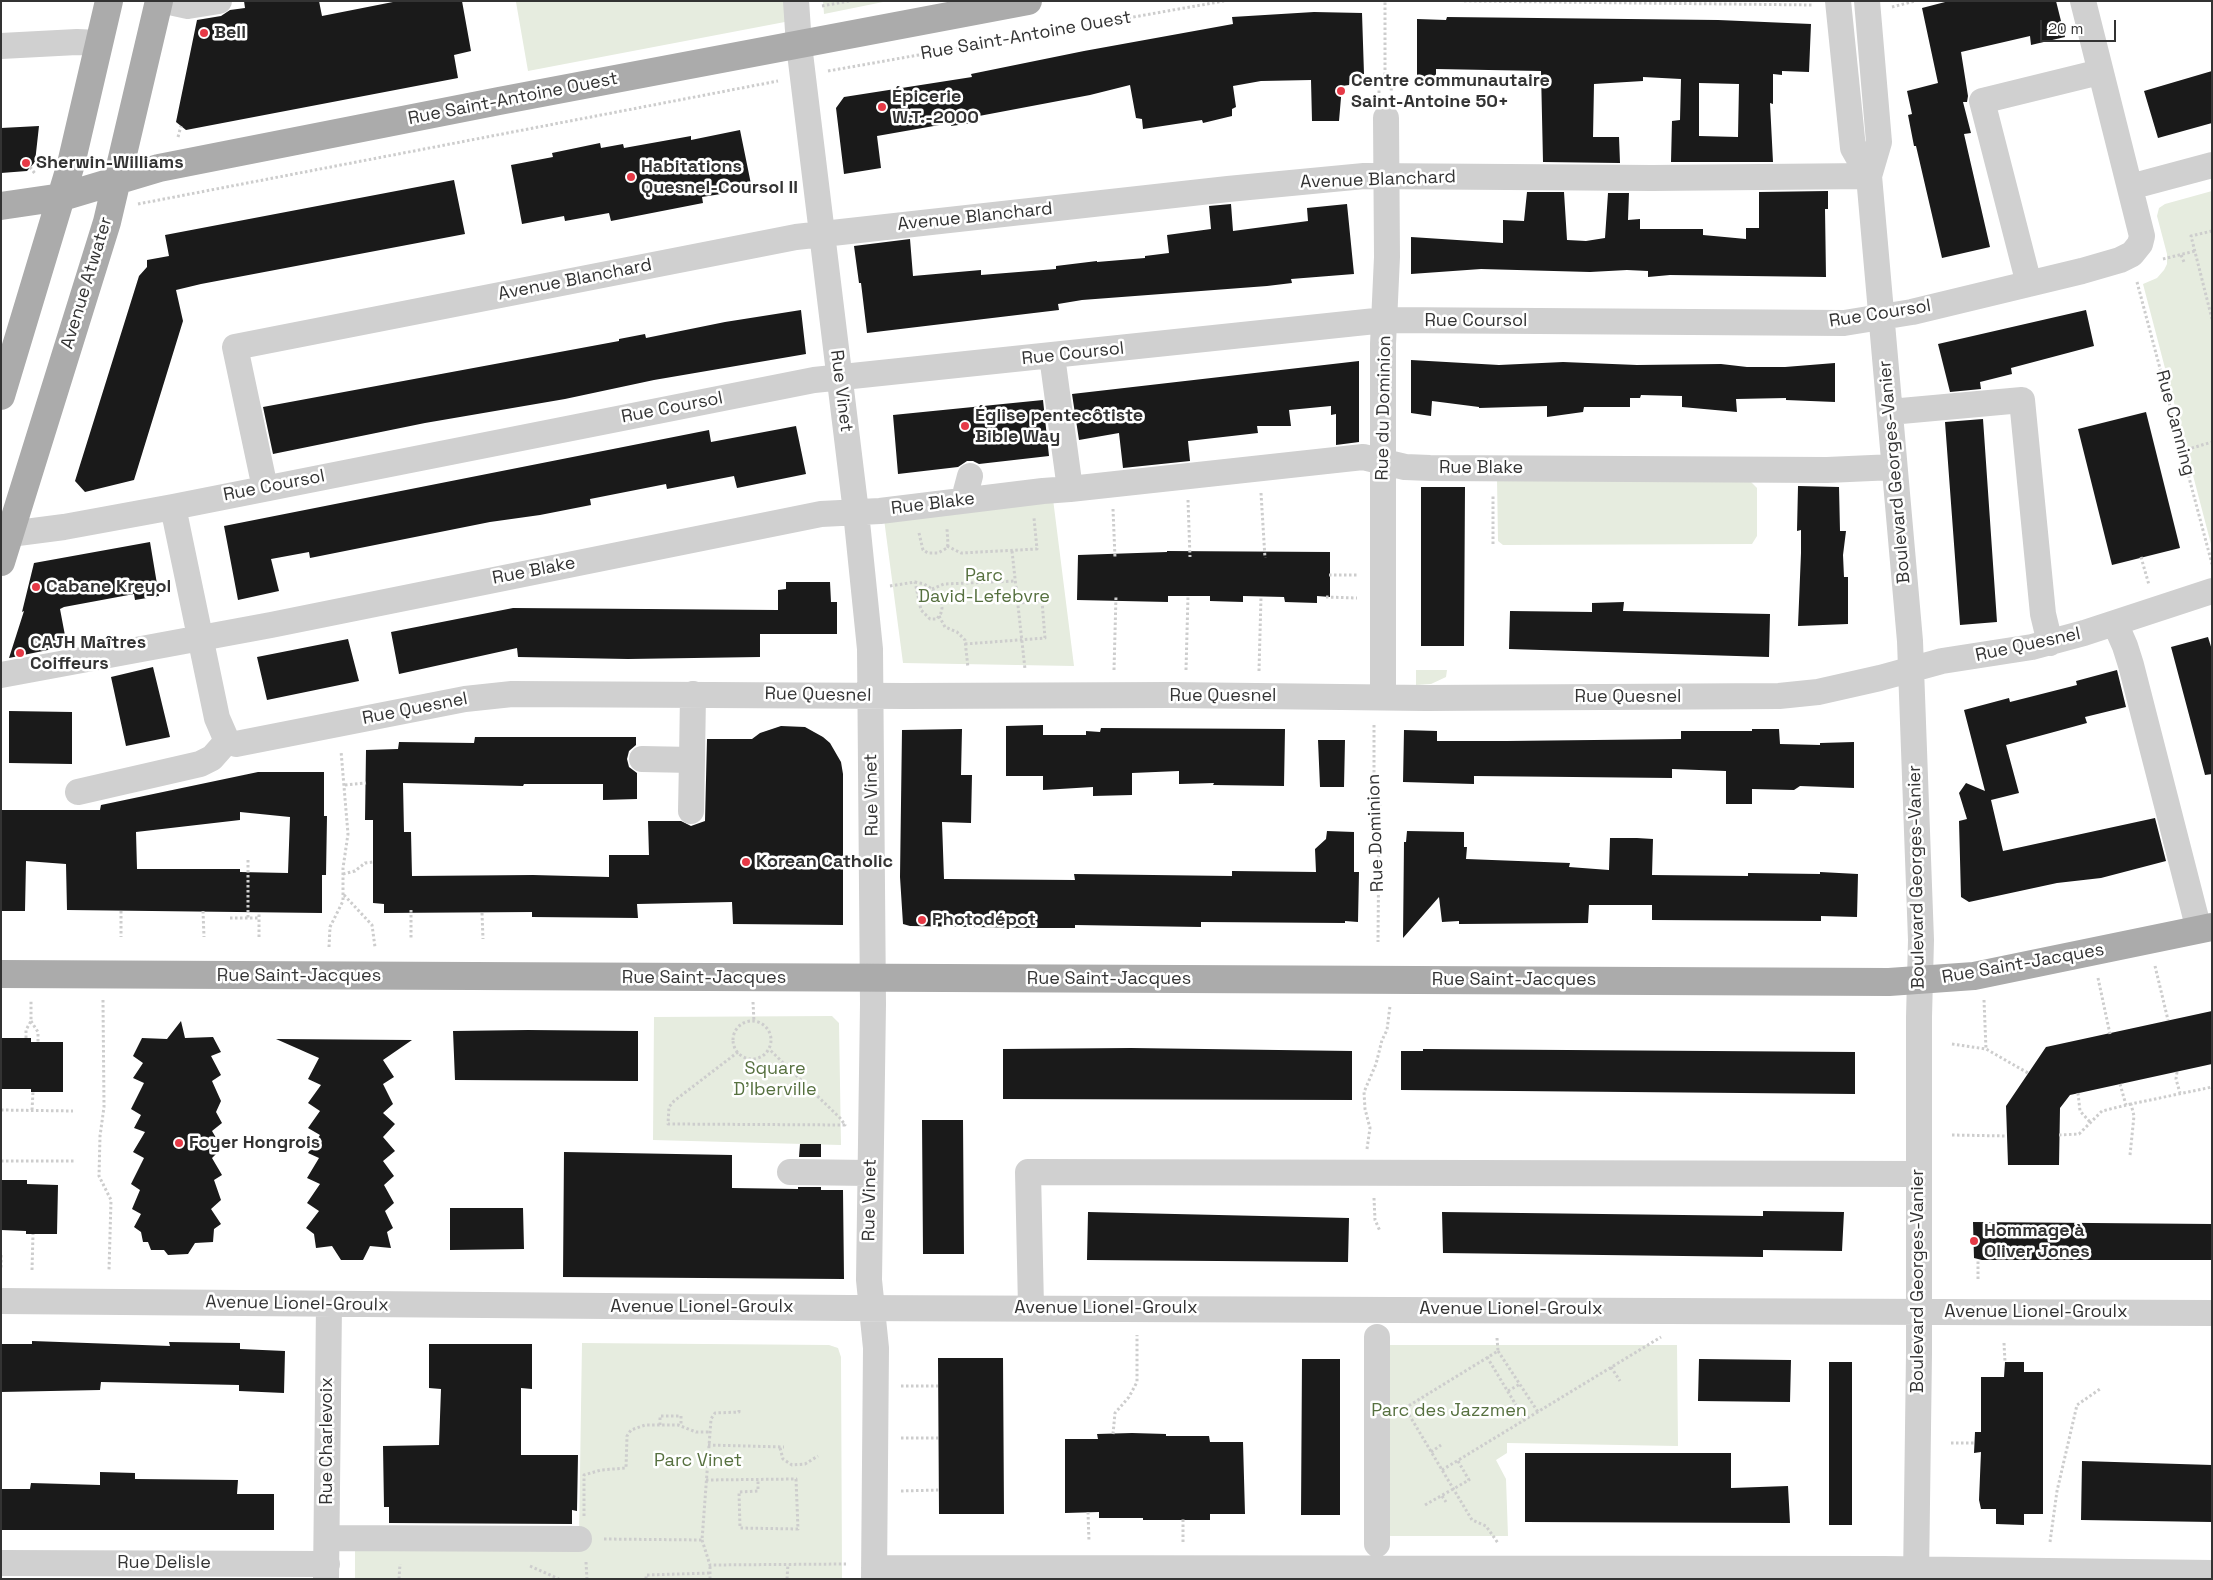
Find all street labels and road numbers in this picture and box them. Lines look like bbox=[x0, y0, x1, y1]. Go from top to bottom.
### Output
street label: Rue Saint-Antoine Ouest bbox=[919, 7, 1133, 65]
street label: Rue Saint-Antoine Ouest bbox=[406, 68, 620, 130]
street label: Avenue Blanchard bbox=[1300, 166, 1456, 194]
street label: Avenue Blanchard bbox=[896, 198, 1054, 236]
street label: Avenue Atwater bbox=[57, 214, 117, 352]
street label: Avenue Blanchard bbox=[496, 255, 654, 305]
street label: Rue Coursol bbox=[1827, 295, 1933, 333]
street label: Rue Coursol bbox=[1425, 310, 1527, 332]
street label: Rue du Dominion bbox=[1372, 335, 1396, 481]
street label: Rue Coursol bbox=[1021, 338, 1125, 370]
street label: Rue Vinet bbox=[825, 349, 857, 433]
street label: Boulevard Georges-Vanier bbox=[1874, 359, 1916, 585]
street label: Rue Canning bbox=[2151, 368, 2199, 478]
street label: Rue Coursol bbox=[619, 388, 725, 428]
street label: Rue Blake bbox=[1439, 457, 1523, 479]
street label: Rue Coursol bbox=[221, 466, 327, 506]
street label: Rue Blake bbox=[890, 488, 976, 520]
street label: Rue Blake bbox=[491, 552, 577, 590]
street label: Rue Quesnel bbox=[1973, 623, 2083, 667]
street label: Rue Quesnel bbox=[764, 683, 872, 707]
street label: Rue Quesnel bbox=[1170, 685, 1276, 707]
street label: Rue Quesnel bbox=[1575, 686, 1681, 708]
street label: Rue Quesnel bbox=[360, 688, 470, 730]
street label: Rue Vinet bbox=[860, 753, 884, 837]
street label: Boulevard Georges-Vanier bbox=[1904, 765, 1930, 989]
street label: Rue Dominion bbox=[1363, 774, 1389, 892]
street label: Rue Saint-Jacques bbox=[1940, 939, 2106, 989]
street label: Rue Saint-Jacques bbox=[217, 965, 381, 987]
street label: Rue Saint-Jacques bbox=[622, 967, 786, 989]
street label: Rue Saint-Jacques bbox=[1027, 968, 1191, 990]
street label: Rue Saint-Jacques bbox=[1432, 969, 1596, 991]
street label: Rue Vinet bbox=[858, 1158, 882, 1242]
street label: Boulevard Georges-Vanier bbox=[1907, 1169, 1929, 1393]
street label: Avenue Lionel-Groulx bbox=[205, 1292, 389, 1316]
street label: Avenue Lionel-Groulx bbox=[610, 1296, 794, 1318]
street label: Avenue Lionel-Groulx bbox=[1014, 1297, 1198, 1319]
street label: Avenue Lionel-Groulx bbox=[1419, 1298, 1603, 1320]
street label: Avenue Lionel-Groulx bbox=[1944, 1301, 2128, 1323]
street label: Rue Charlevoix bbox=[316, 1377, 338, 1505]
street label: Rue Delisle bbox=[117, 1552, 211, 1574]

